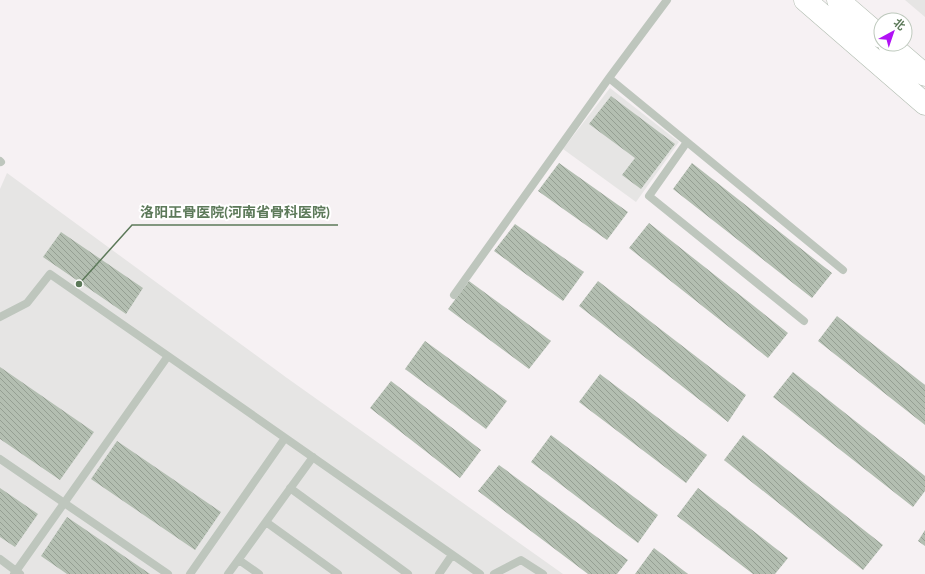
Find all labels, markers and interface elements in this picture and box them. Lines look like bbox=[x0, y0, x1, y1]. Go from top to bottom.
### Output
north arrow bbox=[873, 12, 913, 52]
text: 北 bbox=[891, 15, 908, 32]
callout: 洛阳正骨医院(河南省骨科医院) bbox=[132, 199, 338, 225]
text: 洛阳正骨医院(河南省骨科医院) bbox=[140, 203, 330, 220]

